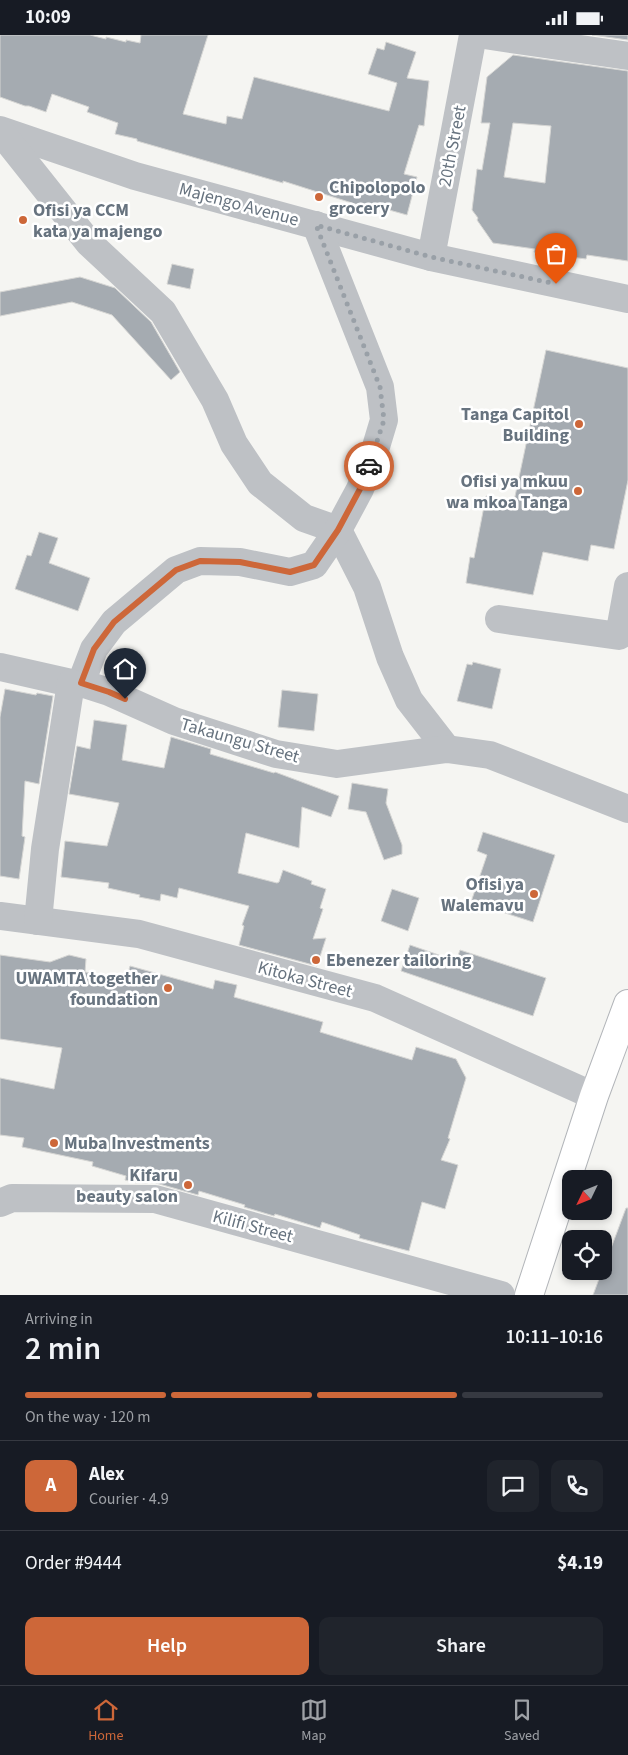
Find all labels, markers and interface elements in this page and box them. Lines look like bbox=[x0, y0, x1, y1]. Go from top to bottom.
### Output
text: 10:09 bbox=[25, 4, 71, 31]
street label: 20th Street bbox=[432, 103, 473, 189]
place label: Chipolopolo grocery bbox=[329, 175, 426, 221]
street label: Majengo Avenue bbox=[176, 176, 302, 232]
marker: Chipolopolo grocery bbox=[313, 191, 325, 203]
place label: Ofisi ya CCM kata ya majengo bbox=[33, 198, 162, 244]
marker: Ofisi ya CCM kata ya majengo bbox=[17, 214, 29, 226]
pin bbox=[535, 233, 577, 284]
icon: bag bbox=[542, 240, 570, 268]
place label: Tanga Capitol Building bbox=[461, 402, 569, 448]
marker: Tanga Capitol Building bbox=[573, 418, 585, 430]
courier bbox=[344, 441, 394, 491]
icon: car bbox=[355, 452, 383, 480]
place label: Ofisi ya mkuu wa mkoa Tanga bbox=[446, 469, 568, 515]
marker: Ofisi ya mkuu wa mkoa Tanga bbox=[572, 485, 584, 497]
pin bbox=[104, 648, 146, 699]
icon: home bbox=[111, 655, 139, 683]
street label: Takaungu Street bbox=[178, 712, 302, 769]
place label: Ofisi ya Walemavu bbox=[441, 872, 524, 918]
marker: Ofisi ya Walemavu bbox=[528, 888, 540, 900]
place label: Ebenezer tailoring bbox=[326, 948, 472, 973]
marker: Ebenezer tailoring bbox=[310, 954, 322, 966]
street label: Kitoka Street bbox=[255, 955, 355, 1004]
place label: UWAMTA together foundation bbox=[16, 966, 159, 1012]
marker: UWAMTA together foundation bbox=[162, 982, 174, 994]
place label: Muba Investments bbox=[64, 1131, 210, 1156]
marker: Muba Investments bbox=[48, 1137, 60, 1149]
place label: Kifaru beauty salon bbox=[76, 1163, 178, 1209]
north arrow bbox=[562, 1170, 612, 1220]
map controls bbox=[562, 1170, 612, 1280]
marker: Kifaru beauty salon bbox=[182, 1179, 194, 1191]
street label: Kilifi Street bbox=[210, 1204, 296, 1249]
button: locate bbox=[562, 1230, 612, 1280]
text: Arriving in bbox=[25, 1308, 93, 1330]
text: 10:11–10:16 bbox=[505, 1324, 603, 1351]
text: 2 min bbox=[25, 1326, 101, 1372]
text: On the way · 120 m bbox=[25, 1406, 150, 1428]
button: chat bbox=[487, 1460, 539, 1512]
button: phone bbox=[551, 1460, 603, 1512]
text: Alex bbox=[89, 1461, 125, 1488]
text: A bbox=[46, 1472, 56, 1499]
text: Courier · 4.9 bbox=[89, 1488, 169, 1510]
text: Order #9444 bbox=[25, 1550, 122, 1577]
text: $4.19 bbox=[557, 1550, 603, 1577]
button: Help bbox=[25, 1617, 309, 1675]
button: Share bbox=[319, 1617, 603, 1675]
tab: Home bbox=[88, 1696, 123, 1746]
tab: Map bbox=[300, 1696, 328, 1746]
tab: Saved bbox=[504, 1696, 540, 1746]

